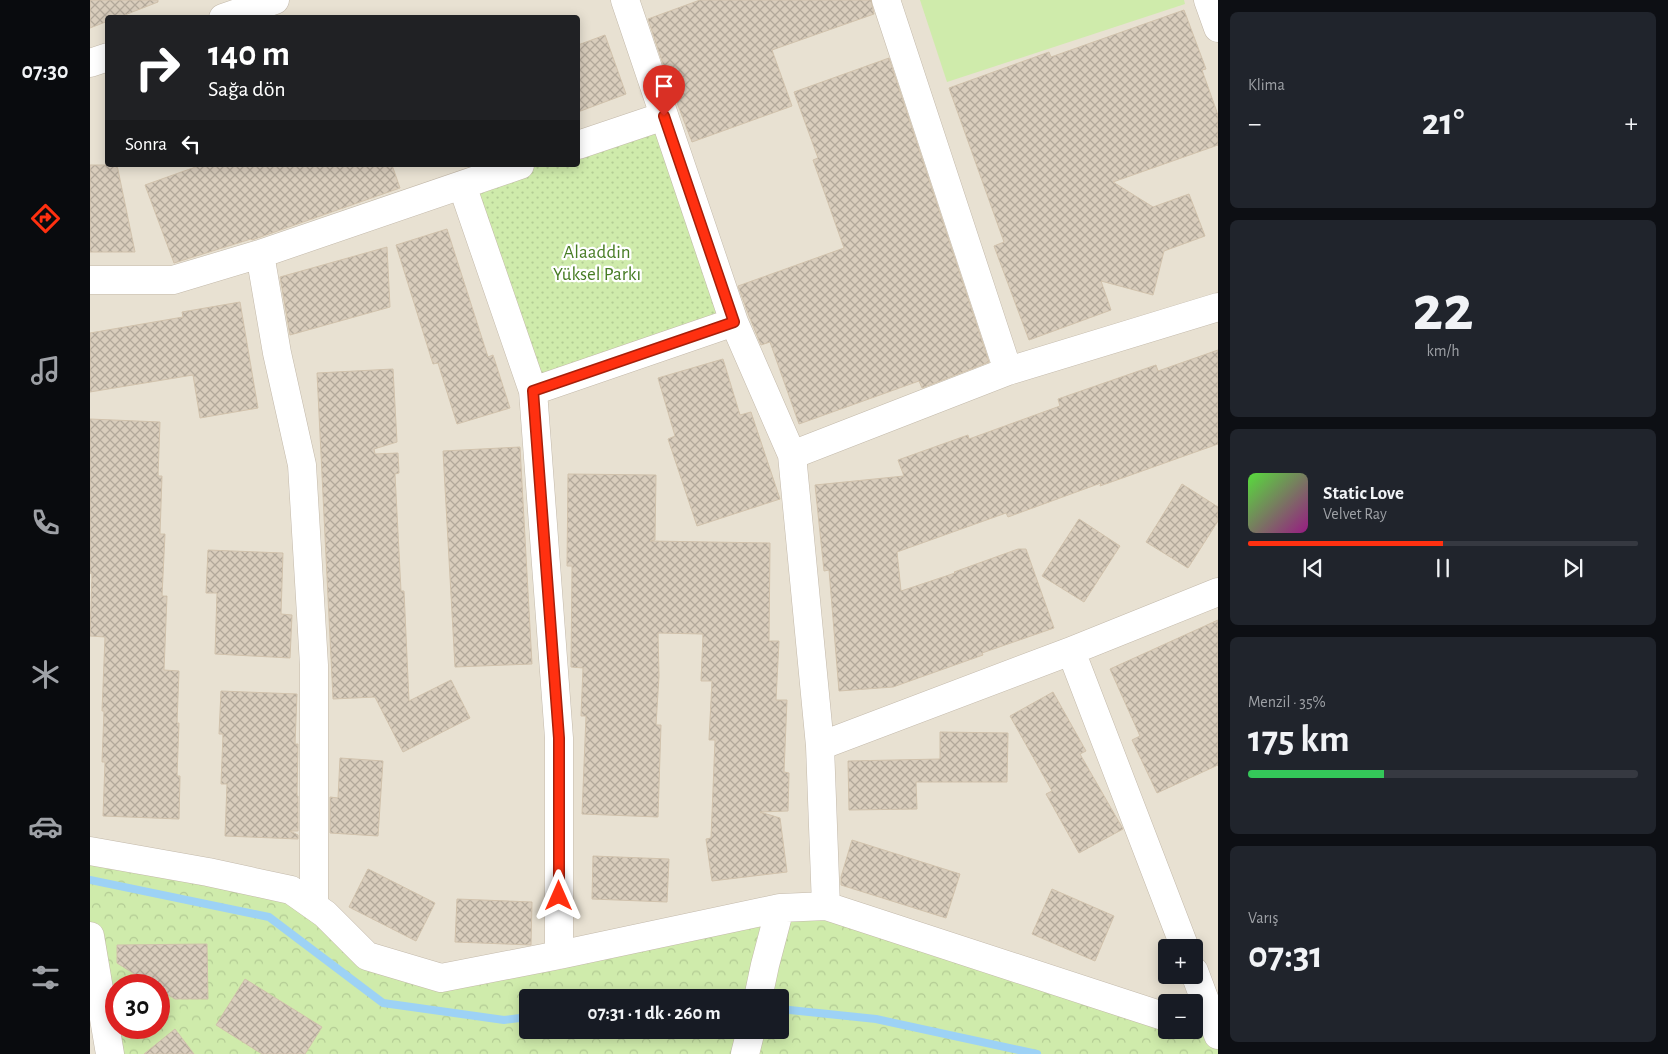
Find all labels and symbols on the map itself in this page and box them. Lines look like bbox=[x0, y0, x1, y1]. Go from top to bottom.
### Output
pin bbox=[643, 65, 685, 116]
park label: Alaaddin Yüksel Parkı bbox=[553, 243, 641, 284]
position arrow bbox=[532, 869, 584, 921]
speed limit sign: 30 bbox=[105, 974, 170, 1039]

